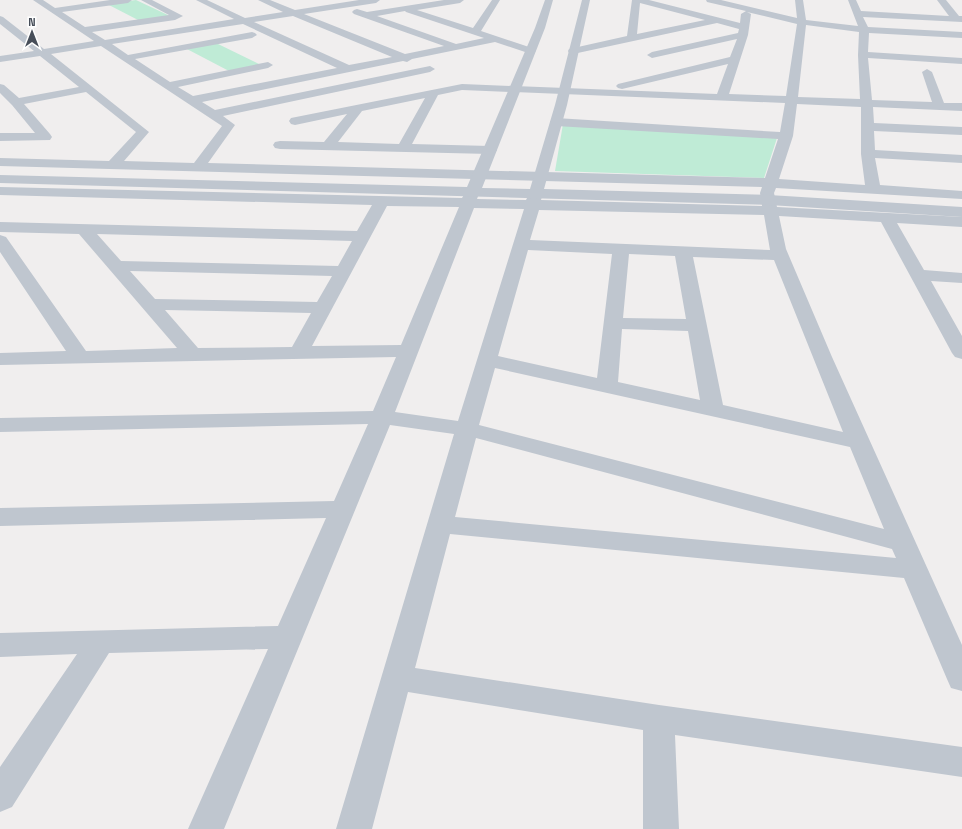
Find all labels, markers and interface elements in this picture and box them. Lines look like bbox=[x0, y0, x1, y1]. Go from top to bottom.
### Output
north arrow bbox=[12, 12, 52, 52]
text: N bbox=[28, 15, 36, 29]

